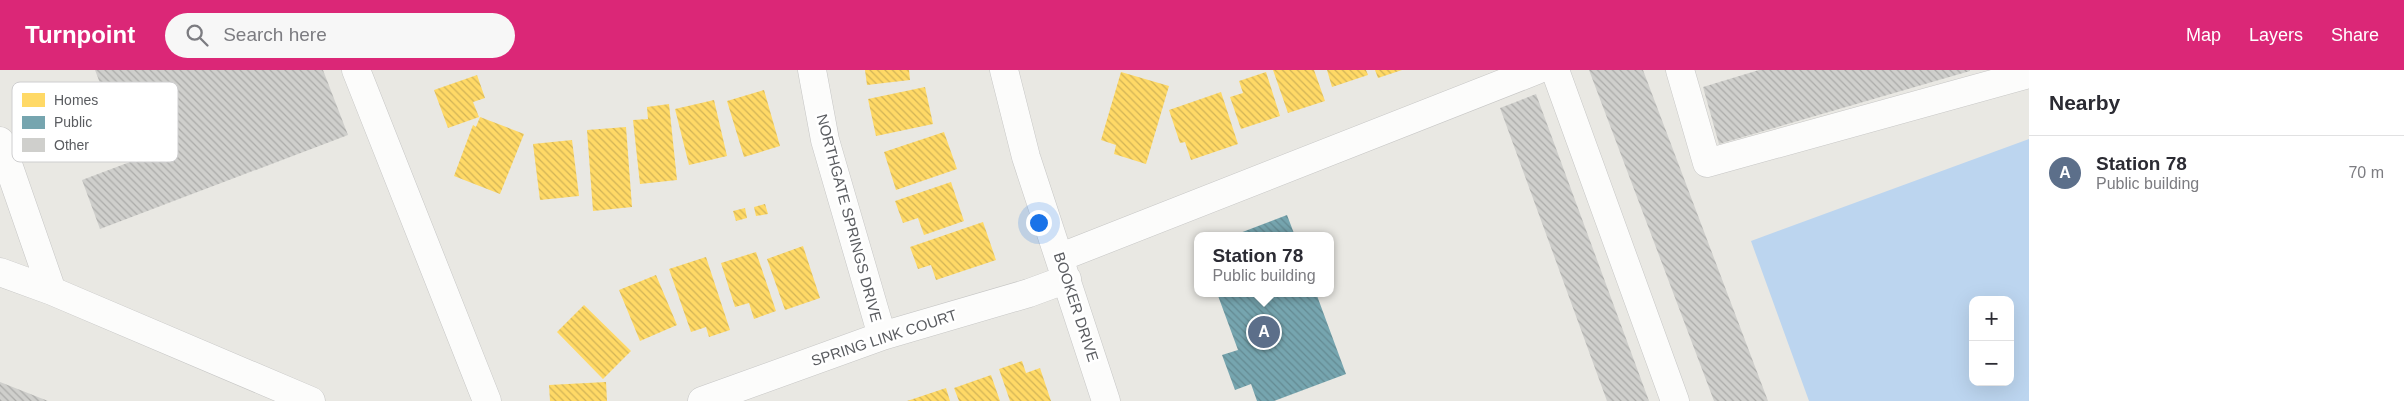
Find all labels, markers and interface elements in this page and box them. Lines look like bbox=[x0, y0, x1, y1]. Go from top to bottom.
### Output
search box bbox=[165, 13, 515, 58]
text: Turnpoint bbox=[25, 21, 135, 48]
icon: search bbox=[183, 21, 211, 49]
text: Search here bbox=[223, 24, 327, 45]
text: Map bbox=[2186, 25, 2221, 45]
text: Layers bbox=[2249, 25, 2303, 45]
text: Share bbox=[2331, 25, 2379, 45]
legend bbox=[12, 82, 178, 162]
text: Nearby bbox=[2049, 91, 2120, 114]
text: Homes bbox=[54, 92, 98, 108]
street label: NORTHGATE SPRINGS DRIVE bbox=[814, 112, 885, 324]
text: Public bbox=[54, 114, 92, 130]
text: Other bbox=[54, 137, 89, 153]
text: Station 78 bbox=[2096, 153, 2187, 174]
text: A bbox=[2059, 164, 2071, 181]
text: 70 m bbox=[2348, 164, 2384, 181]
text: Public building bbox=[2096, 175, 2199, 192]
your location bbox=[1026, 210, 1052, 236]
popup bbox=[1194, 232, 1334, 297]
text: Station 78 bbox=[1212, 245, 1303, 266]
street label: BOOKER DRIVE bbox=[1051, 250, 1102, 364]
text: Public building bbox=[1212, 267, 1316, 284]
map controls bbox=[1969, 296, 2014, 386]
button: + bbox=[1969, 296, 2014, 341]
street label: SPRING LINK COURT bbox=[809, 306, 959, 369]
pin: A bbox=[1248, 313, 1280, 351]
button: − bbox=[1969, 341, 2014, 386]

